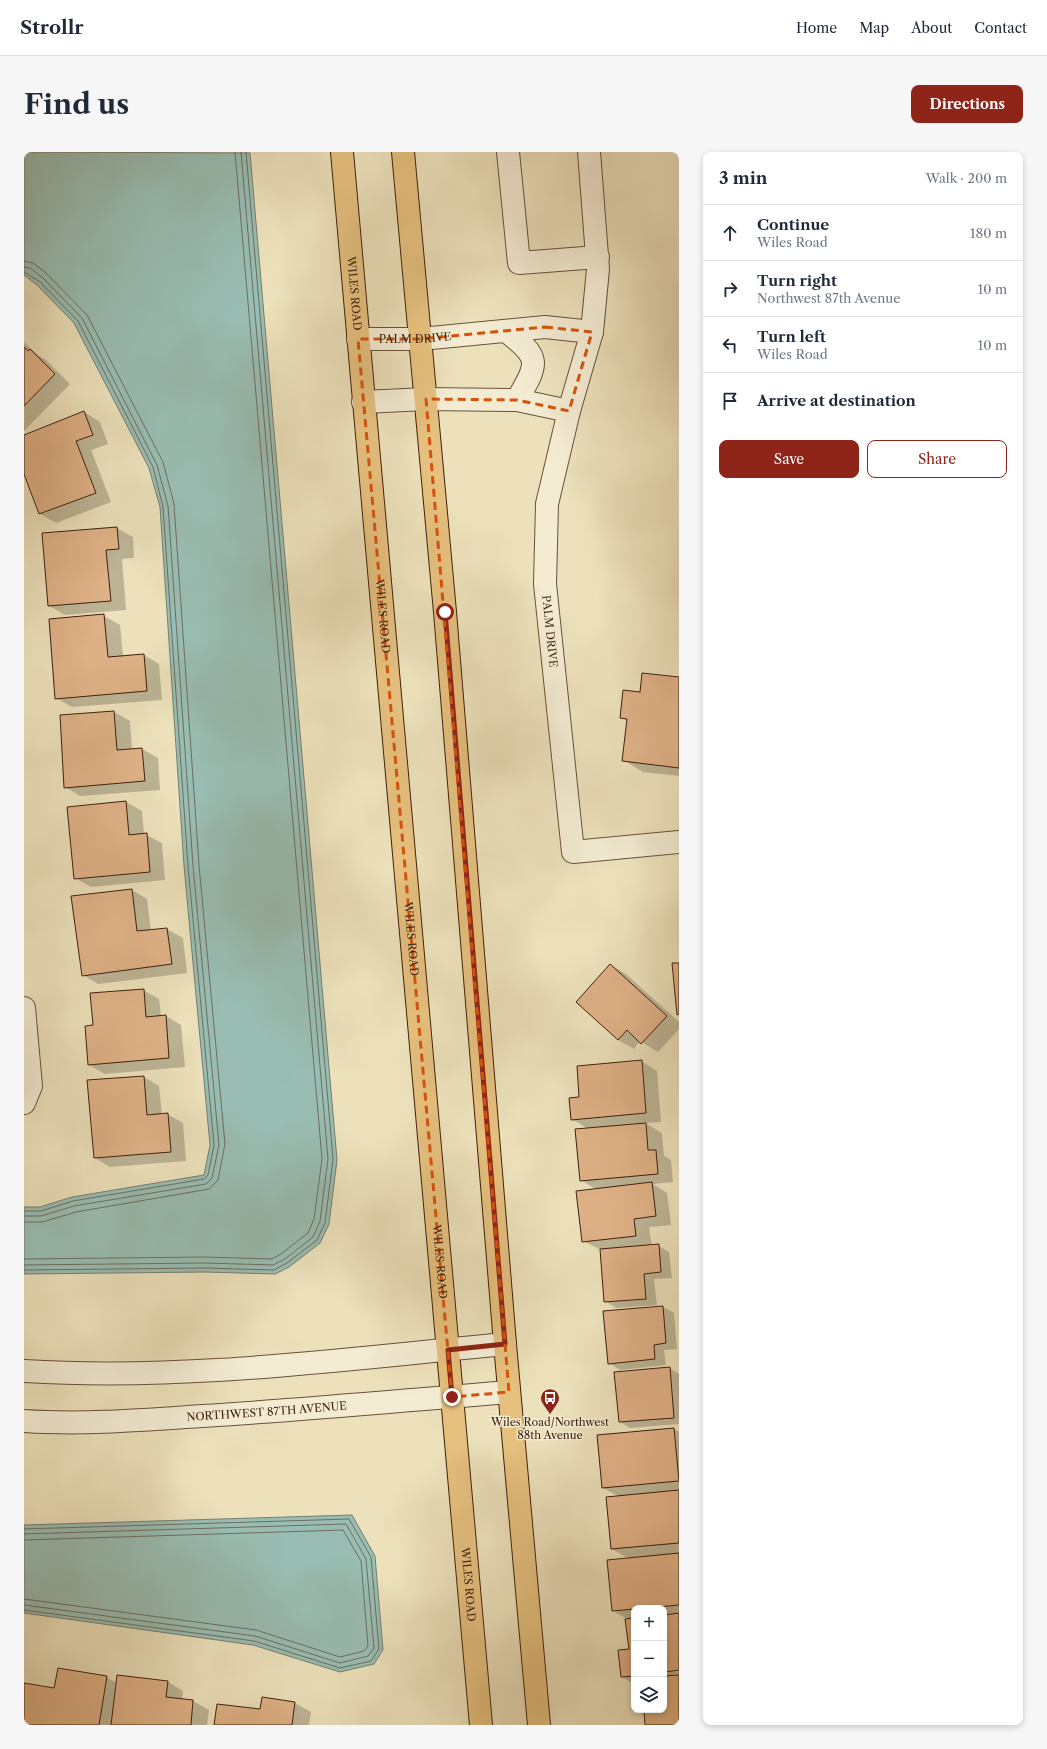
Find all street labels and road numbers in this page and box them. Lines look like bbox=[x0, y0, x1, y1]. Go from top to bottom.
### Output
street label: WILES ROAD bbox=[344, 255, 365, 331]
street label: PALM DRIVE bbox=[379, 329, 452, 346]
street label: WILES ROAD bbox=[373, 578, 393, 654]
street label: PALM DRIVE bbox=[539, 594, 561, 668]
street label: WILES ROAD bbox=[401, 900, 422, 977]
street label: WILES ROAD bbox=[430, 1223, 450, 1299]
street label: NORTHWEST 87TH AVENUE bbox=[186, 1398, 348, 1424]
street label: WILES ROAD bbox=[458, 1546, 479, 1622]

